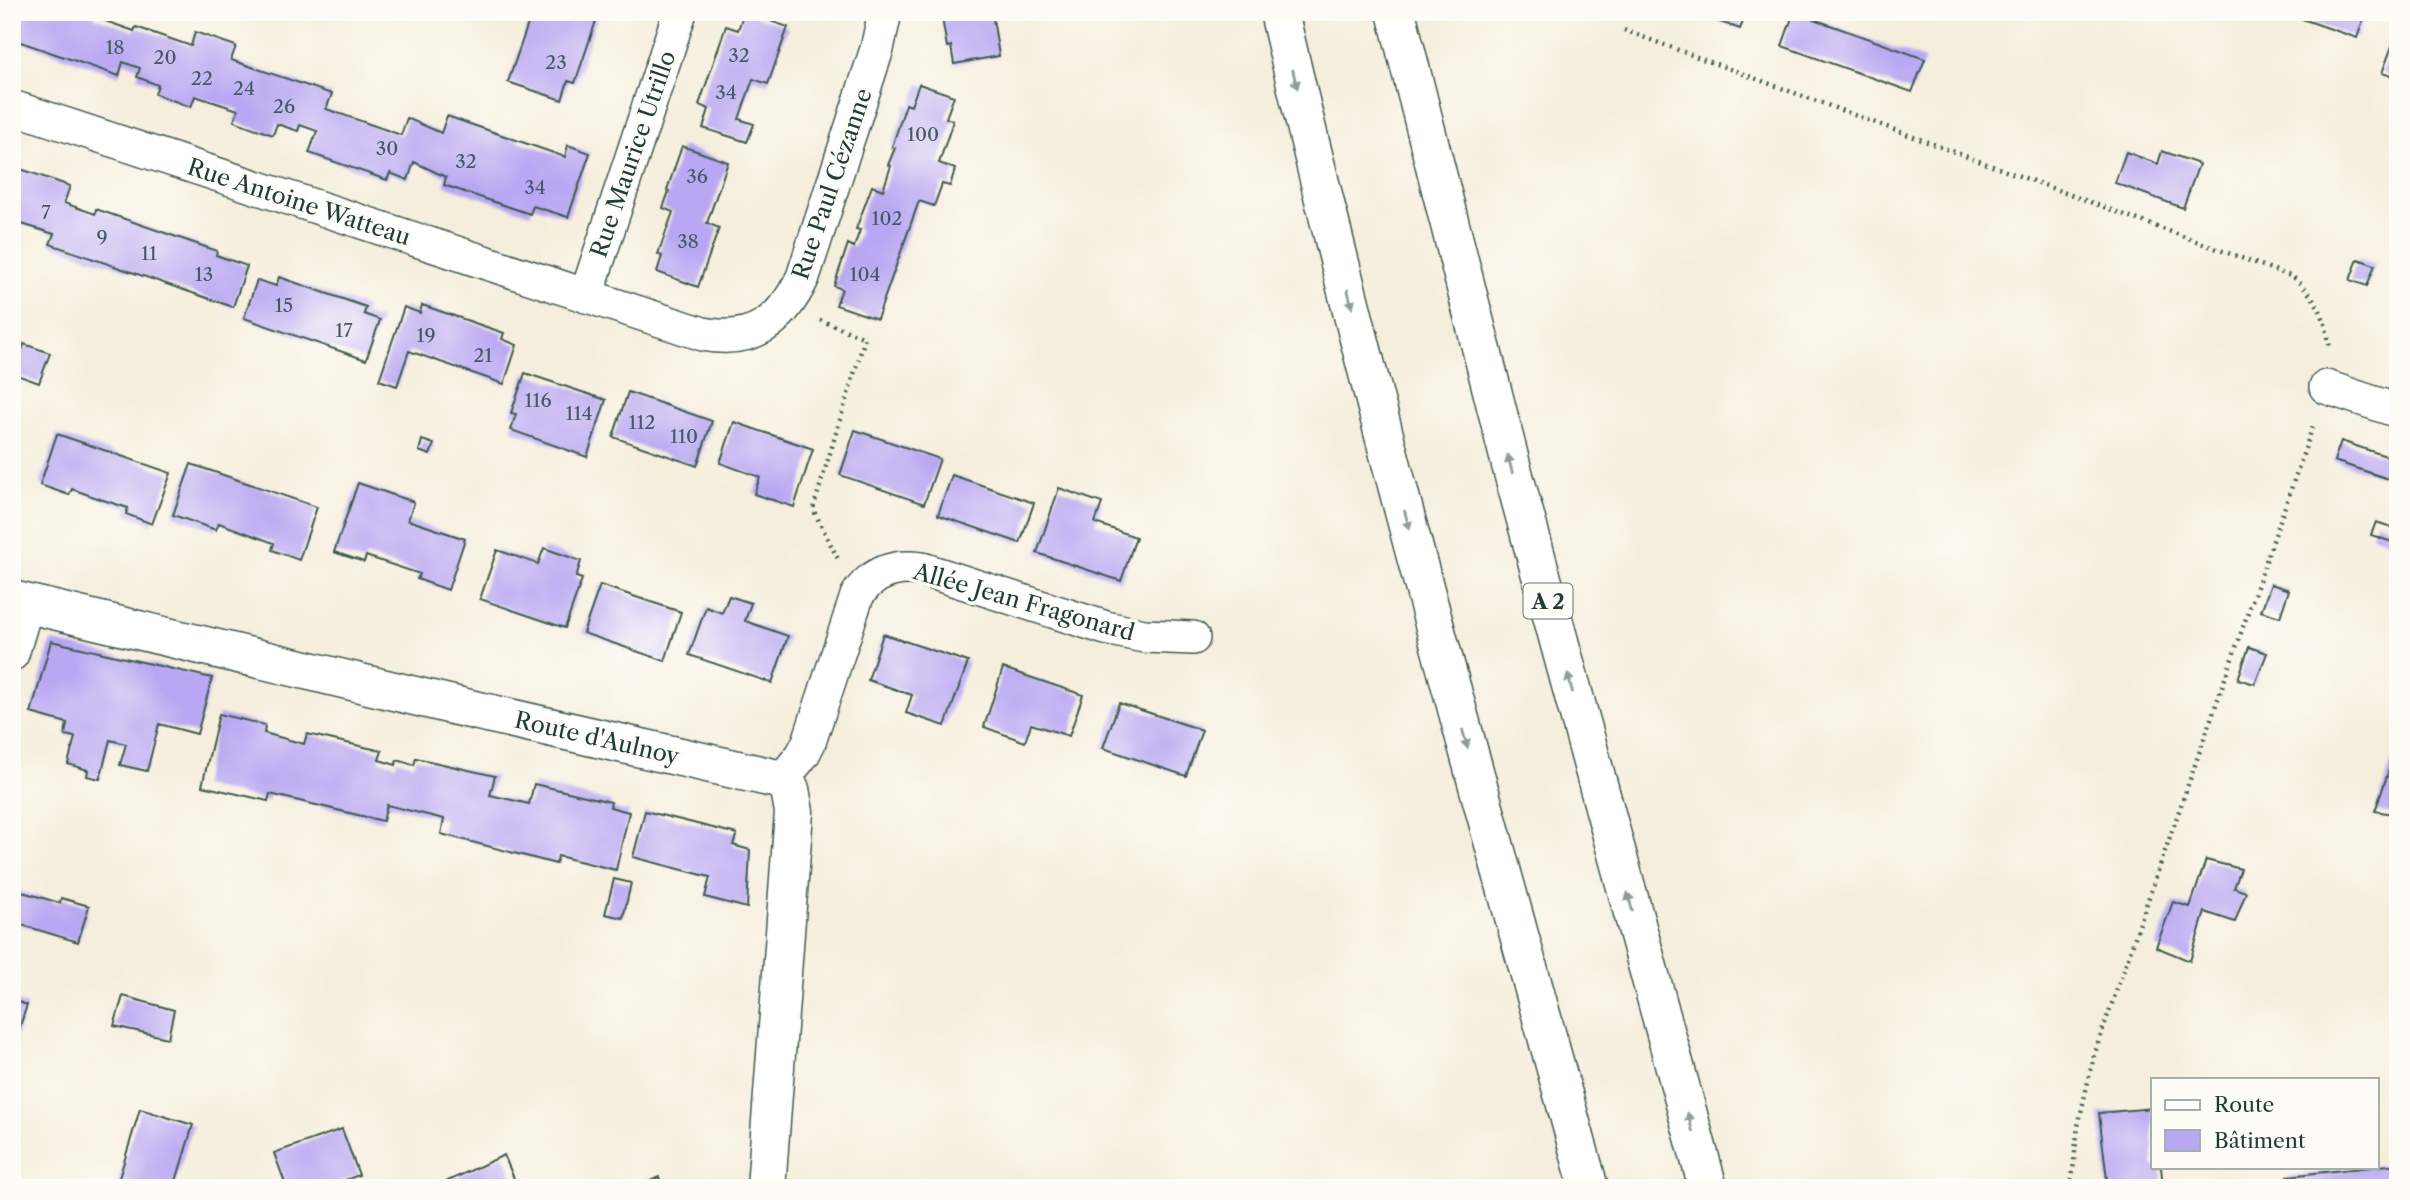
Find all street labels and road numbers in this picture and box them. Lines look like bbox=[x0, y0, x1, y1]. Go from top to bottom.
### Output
street label: Rue Maurice Utrillo bbox=[584, 47, 682, 261]
street label: Rue Paul Cézanne bbox=[786, 85, 878, 283]
street label: Rue Antoine Watteau bbox=[184, 153, 414, 251]
street label: Allée Jean Fragonard bbox=[909, 557, 1138, 647]
road number: A 2 bbox=[1524, 584, 1572, 618]
street label: Route d'Aulnoy bbox=[512, 705, 682, 771]

